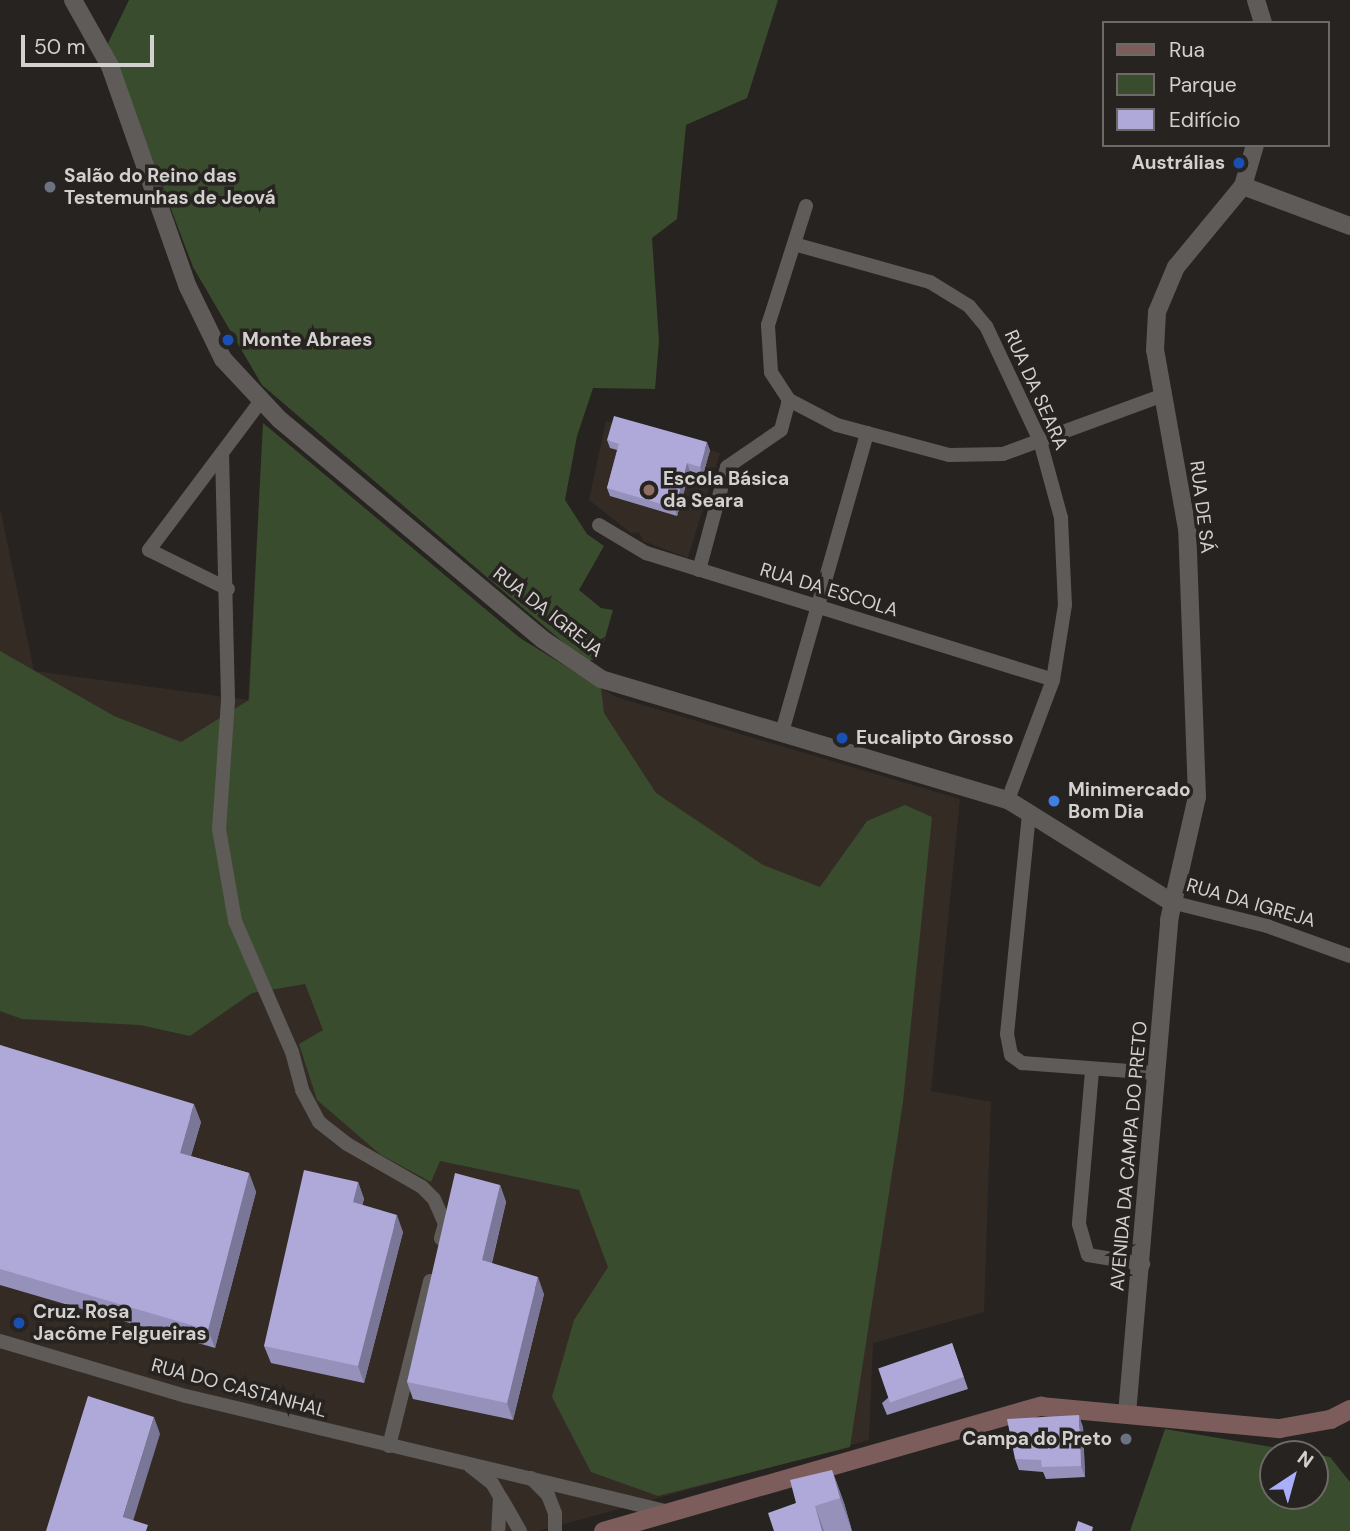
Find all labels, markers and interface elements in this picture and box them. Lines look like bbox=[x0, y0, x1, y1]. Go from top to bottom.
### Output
scale bar bbox=[24, 21, 158, 65]
legend bbox=[1102, 21, 1329, 147]
text: 50 m bbox=[34, 33, 85, 61]
text: Rua bbox=[1169, 36, 1205, 64]
text: Parque bbox=[1169, 71, 1237, 99]
text: Edifício bbox=[1169, 106, 1240, 134]
place label: Austrálias bbox=[1132, 152, 1225, 174]
marker: Austrálias bbox=[1231, 155, 1247, 171]
place label: Salão do Reino das Testemunhas de Jeová bbox=[64, 165, 276, 209]
marker: Salão do Reino das Testemunhas de Jeová bbox=[42, 179, 58, 195]
street label: RUA DA SEARA bbox=[999, 326, 1073, 454]
place label: Monte Abraes bbox=[242, 329, 372, 351]
marker: Monte Abraes bbox=[220, 332, 236, 348]
street label: RUA DE SÁ bbox=[1185, 459, 1219, 555]
place label: Escola Básica da Seara bbox=[663, 468, 789, 512]
marker: Escola Básica da Seara bbox=[641, 482, 657, 498]
street label: RUA DA ESCOLA bbox=[757, 558, 901, 622]
street label: RUA DA IGREJA bbox=[489, 562, 607, 662]
place label: Eucalipto Grosso bbox=[856, 727, 1014, 749]
marker: Eucalipto Grosso bbox=[834, 730, 850, 746]
place label: Minimercado Bom Dia bbox=[1068, 779, 1191, 823]
marker: Minimercado Bom Dia bbox=[1046, 793, 1062, 809]
street label: RUA DA IGREJA bbox=[1184, 874, 1318, 932]
street label: AVENIDA DA CAMPA DO PRETO bbox=[1106, 1020, 1152, 1292]
place label: Cruz. Rosa Jacôme Felgueiras bbox=[33, 1301, 207, 1345]
marker: Cruz. Rosa Jacôme Felgueiras bbox=[11, 1315, 27, 1331]
street label: RUA DO CASTANHAL bbox=[149, 1354, 329, 1422]
place label: Campa do Preto bbox=[962, 1428, 1112, 1450]
marker: Campa do Preto bbox=[1118, 1431, 1134, 1447]
north arrow bbox=[1259, 1440, 1329, 1510]
text: N bbox=[1293, 1445, 1318, 1473]

